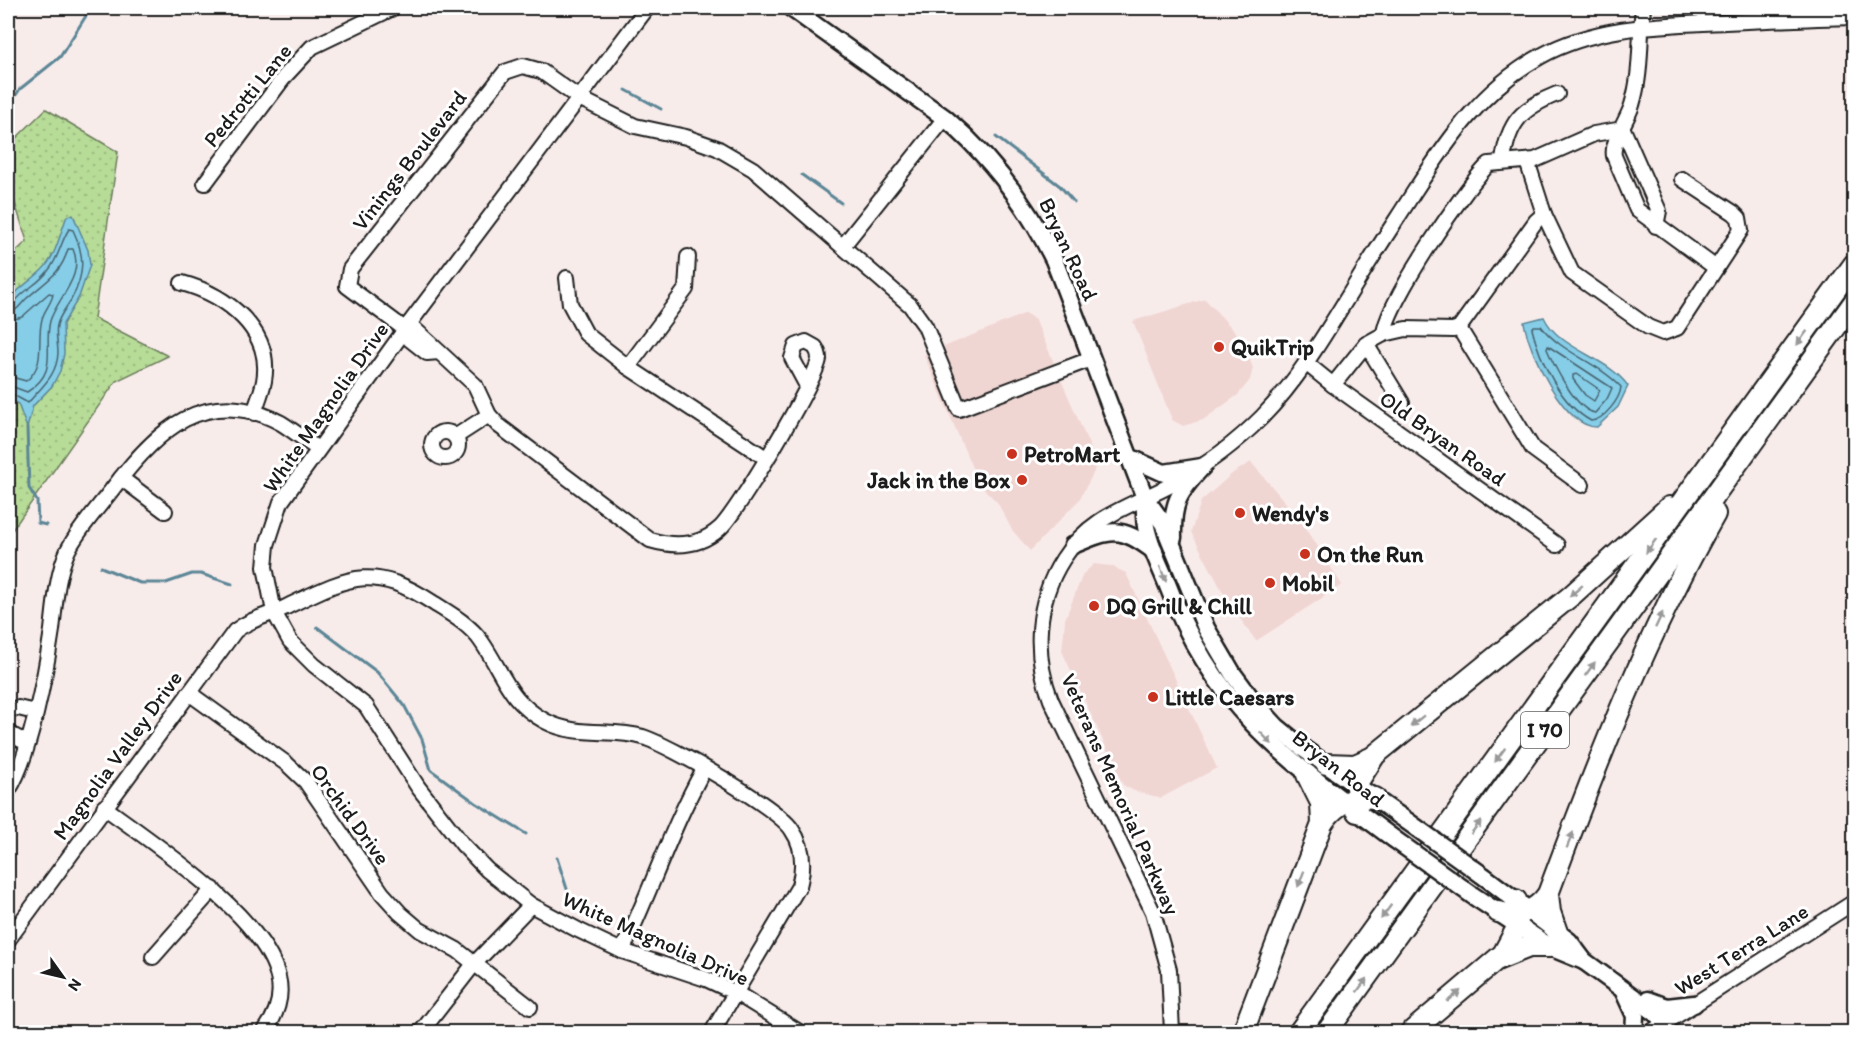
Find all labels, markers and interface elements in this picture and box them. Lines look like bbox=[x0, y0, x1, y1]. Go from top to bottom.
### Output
street label: Pedrotti Lane bbox=[197, 38, 297, 153]
street label: Vinings Boulevard bbox=[346, 85, 473, 236]
street label: Bryan Road bbox=[1033, 193, 1104, 305]
street label: White Magnolia Drive bbox=[256, 317, 394, 498]
one-way arrow bbox=[1796, 330, 1808, 345]
place label: QuikTrip bbox=[1231, 334, 1314, 361]
marker: QuikTrip bbox=[1212, 340, 1226, 354]
street label: Old Bryan Road bbox=[1374, 385, 1511, 492]
place label: PetroMart bbox=[1024, 441, 1121, 468]
marker: PetroMart bbox=[1005, 447, 1019, 461]
place label: Jack in the Box bbox=[866, 467, 1011, 494]
marker: Jack in the Box bbox=[1015, 473, 1029, 487]
place label: Wendy's bbox=[1252, 500, 1329, 527]
marker: Wendy's bbox=[1233, 506, 1247, 520]
one-way arrow bbox=[1646, 538, 1658, 553]
place label: On the Run bbox=[1317, 541, 1424, 568]
marker: On the Run bbox=[1298, 547, 1312, 561]
one-way arrow bbox=[1159, 565, 1168, 583]
place label: Mobil bbox=[1282, 570, 1335, 597]
marker: Mobil bbox=[1263, 576, 1277, 590]
one-way arrow bbox=[1569, 584, 1584, 598]
place label: DQ Grill & Chill bbox=[1106, 593, 1252, 620]
marker: DQ Grill & Chill bbox=[1087, 599, 1101, 613]
one-way arrow bbox=[1654, 612, 1663, 629]
one-way arrow bbox=[1584, 661, 1596, 677]
street label: Magnolia Valley Drive bbox=[47, 665, 188, 845]
street label: Veterans Memorial Parkway bbox=[1055, 669, 1186, 920]
place label: Little Caesars bbox=[1165, 684, 1294, 711]
marker: Little Caesars bbox=[1146, 690, 1160, 704]
road number: I 70 bbox=[1521, 712, 1569, 748]
one-way arrow bbox=[1410, 714, 1425, 727]
street label: Bryan Road bbox=[1287, 724, 1391, 813]
one-way arrow bbox=[1259, 730, 1273, 745]
one-way arrow bbox=[1494, 746, 1506, 762]
street label: Orchid Drive bbox=[305, 758, 396, 870]
one-way arrow bbox=[1470, 820, 1482, 836]
one-way arrow bbox=[1565, 830, 1575, 848]
one-way arrow bbox=[1296, 870, 1306, 888]
street label: White Magnolia Drive bbox=[558, 885, 753, 992]
street label: West Terra Lane bbox=[1669, 897, 1813, 1001]
one-way arrow bbox=[1380, 905, 1392, 920]
north arrow bbox=[33, 947, 93, 1007]
text: N bbox=[64, 975, 86, 995]
one-way arrow bbox=[1355, 978, 1367, 993]
one-way arrow bbox=[1446, 990, 1461, 1003]

